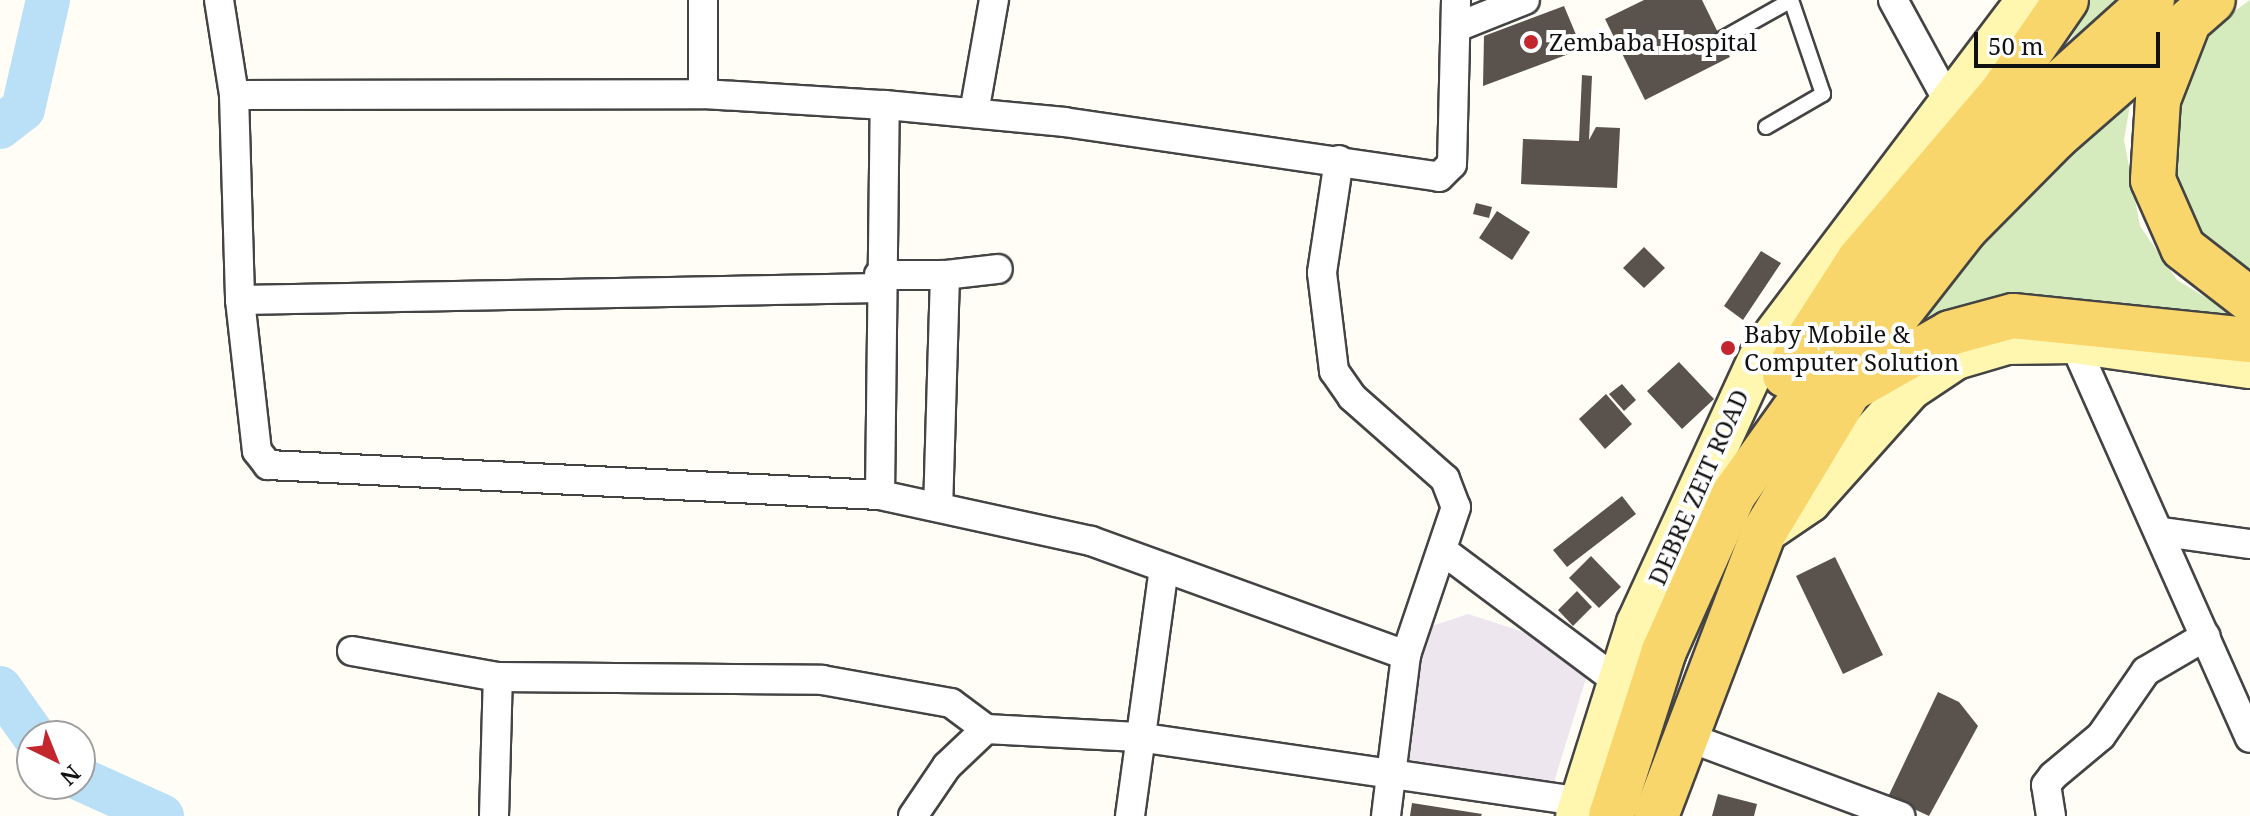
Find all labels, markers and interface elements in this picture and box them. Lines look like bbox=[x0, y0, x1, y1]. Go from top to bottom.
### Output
scale bar bbox=[1978, 16, 2164, 66]
place label: Zembaba Hospital bbox=[1549, 28, 1757, 56]
text: 50 m bbox=[1988, 29, 2044, 62]
marker: Zembaba Hospital bbox=[1520, 31, 1542, 53]
place label: Baby Mobile & Computer Solution bbox=[1744, 320, 1959, 376]
marker: Baby Mobile & Computer Solution bbox=[1719, 339, 1737, 357]
street label: DEBRE ZEIT ROAD bbox=[1642, 385, 1754, 589]
north arrow bbox=[16, 720, 96, 800]
text: N bbox=[54, 759, 88, 793]

